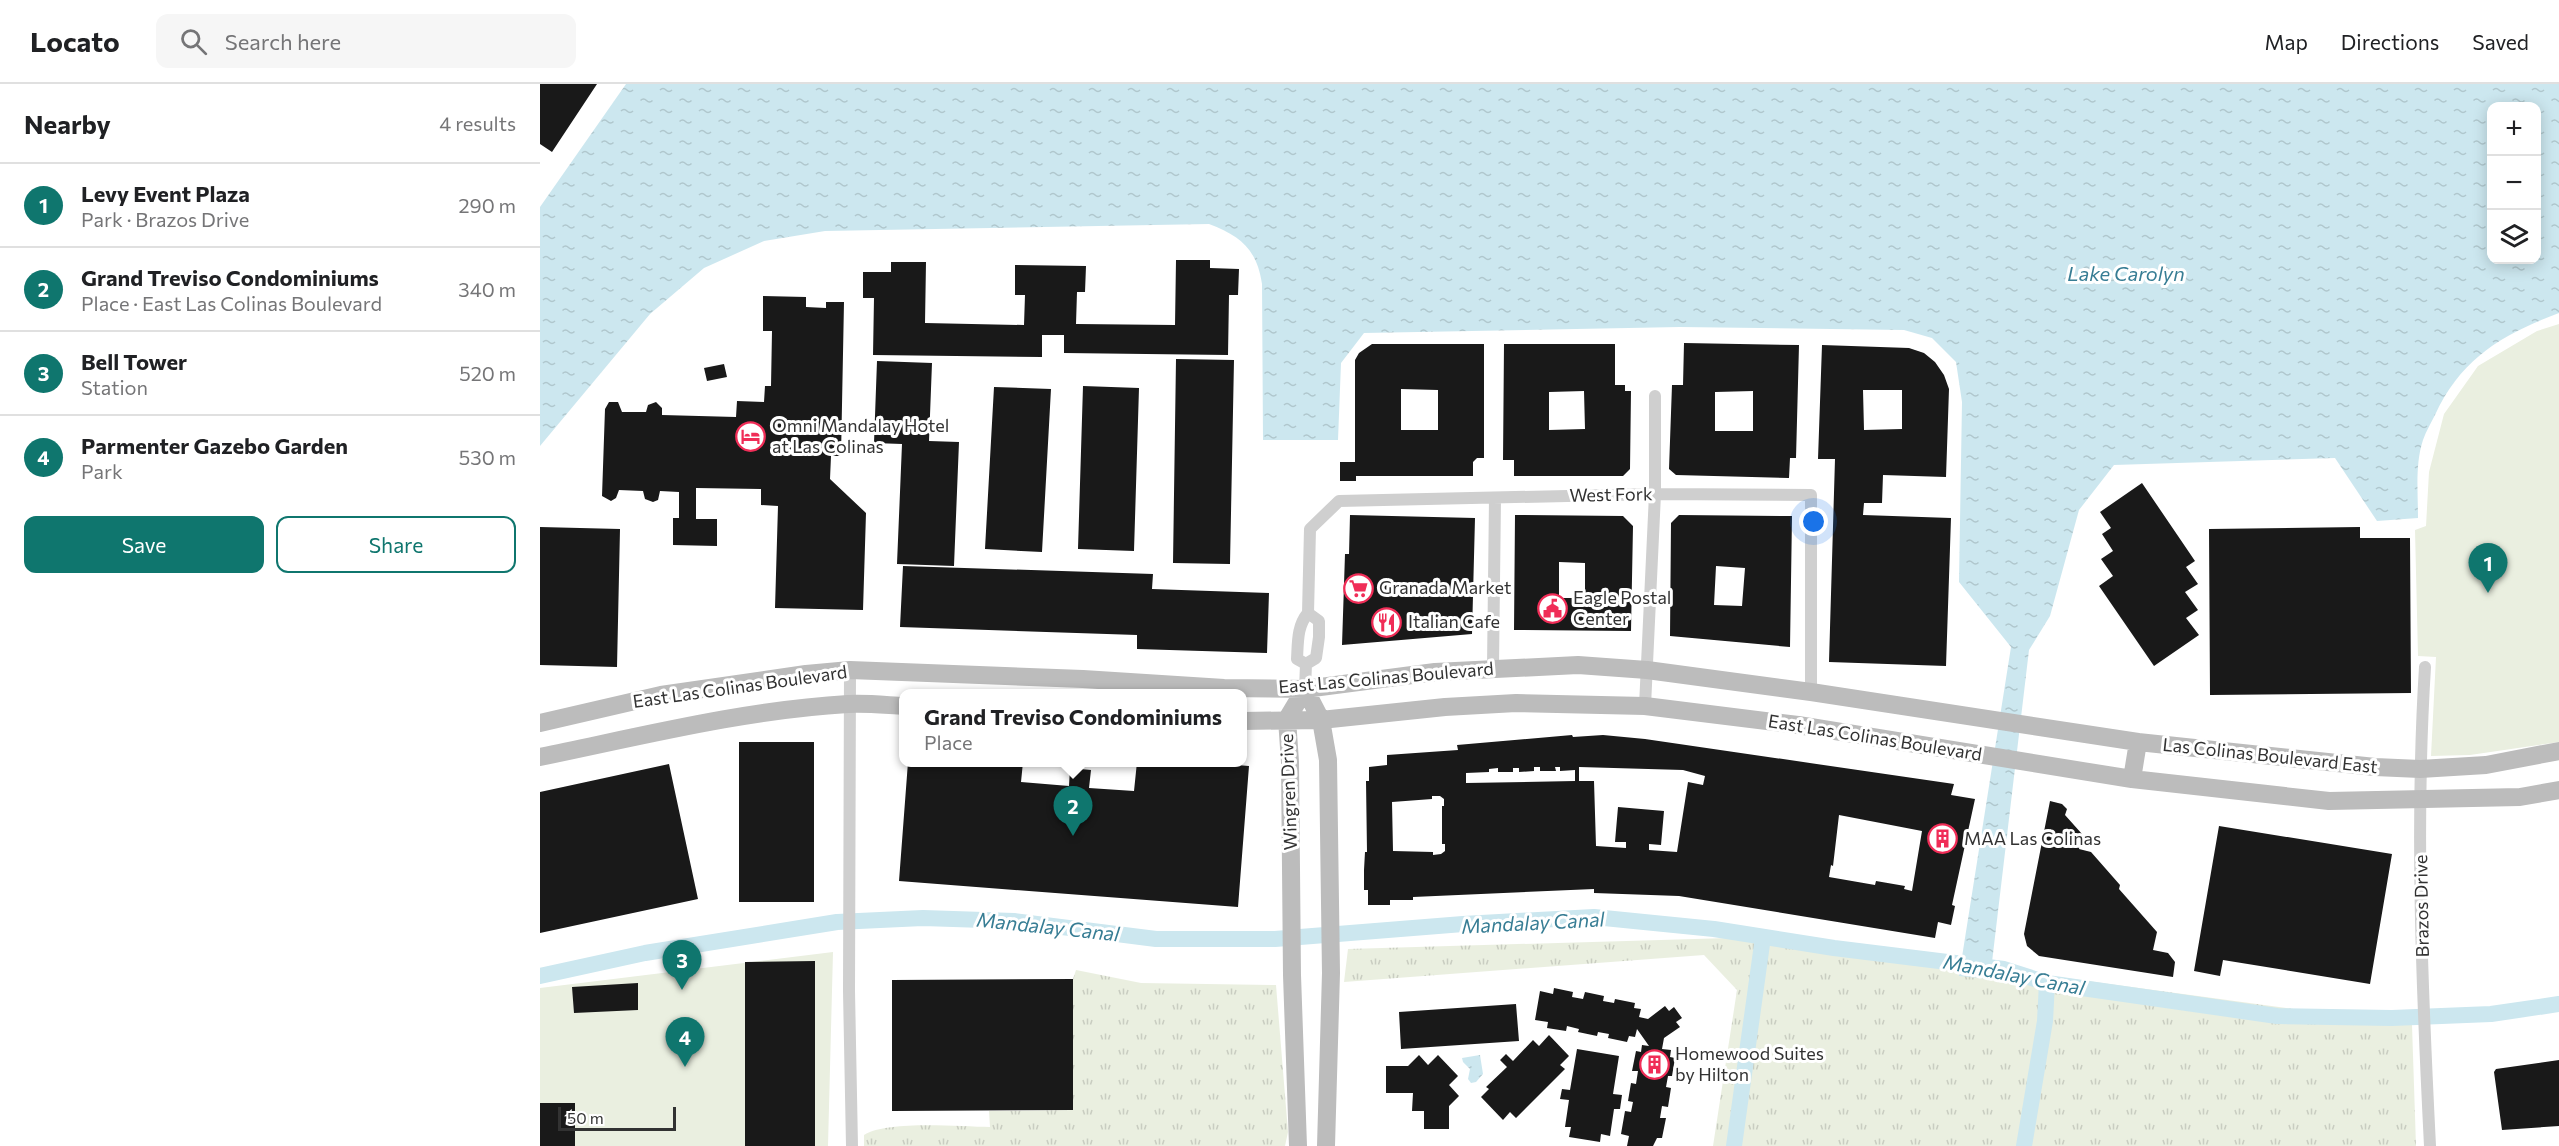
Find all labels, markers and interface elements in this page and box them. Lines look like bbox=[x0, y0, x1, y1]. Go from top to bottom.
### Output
search box bbox=[156, 14, 576, 68]
text: Locato bbox=[30, 24, 120, 58]
icon: search bbox=[177, 25, 210, 58]
text: Search here bbox=[225, 28, 341, 55]
text: Map bbox=[2265, 29, 2308, 54]
text: Directions bbox=[2341, 29, 2439, 54]
text: Saved bbox=[2472, 29, 2529, 54]
map controls bbox=[2487, 102, 2541, 264]
button: + bbox=[2487, 102, 2541, 156]
text: Nearby bbox=[24, 108, 111, 139]
text: 4 results bbox=[439, 111, 516, 135]
button: − bbox=[2487, 156, 2541, 210]
text: Levy Event Plaza bbox=[81, 180, 250, 207]
text: 1 bbox=[39, 193, 48, 217]
text: 290 m bbox=[458, 193, 516, 217]
text: Park · Brazos Drive bbox=[81, 207, 249, 231]
button: layers bbox=[2487, 210, 2541, 264]
water label: Lake Carolyn bbox=[2067, 261, 2185, 285]
text: Grand Treviso Condominiums bbox=[81, 264, 379, 291]
text: 2 bbox=[38, 277, 49, 301]
text: 340 m bbox=[458, 277, 516, 301]
text: Place · East Las Colinas Boulevard bbox=[81, 291, 382, 315]
text: Bell Tower bbox=[81, 348, 187, 375]
text: 3 bbox=[38, 361, 49, 385]
text: 520 m bbox=[459, 361, 516, 385]
text: Station bbox=[81, 375, 148, 399]
place label: Omni Mandalay Hotel at Las Colinas bbox=[772, 414, 949, 457]
hotel icon: Omni Mandalay Hotel at Las Colinas bbox=[735, 420, 767, 452]
text: Parmenter Gazebo Garden bbox=[81, 432, 348, 459]
text: 4 bbox=[37, 445, 50, 469]
text: 530 m bbox=[459, 445, 516, 469]
text: Park bbox=[81, 459, 123, 483]
street label: West Fork bbox=[1569, 482, 1653, 506]
your location bbox=[1799, 507, 1828, 536]
button: Save bbox=[24, 516, 264, 573]
button: Share bbox=[276, 516, 516, 573]
pin: 1 bbox=[2468, 544, 2508, 593]
supermarket icon: Granada Market bbox=[1342, 572, 1374, 604]
place label: Granada Market bbox=[1379, 576, 1511, 598]
place label: Eagle Postal Center bbox=[1573, 586, 1671, 629]
public building icon: Eagle Postal Center bbox=[1536, 592, 1568, 624]
restaurant icon: Italian Cafe bbox=[1371, 606, 1403, 638]
place label: Italian Cafe bbox=[1408, 610, 1500, 632]
street label: East Las Colinas Boulevard bbox=[1277, 657, 1495, 697]
street label: East Las Colinas Boulevard bbox=[631, 660, 848, 712]
popup bbox=[899, 689, 1247, 767]
text: Grand Treviso Condominiums bbox=[924, 703, 1222, 730]
street label: East Las Colinas Boulevard bbox=[1767, 709, 1984, 765]
text: Place bbox=[924, 730, 973, 754]
street label: Wingren Drive bbox=[1275, 733, 1301, 851]
street label: Las Colinas Boulevard East bbox=[2161, 733, 2379, 777]
pin: 2 bbox=[1054, 786, 1092, 836]
building icon: MAA Las Colinas bbox=[1927, 823, 1959, 855]
place label: MAA Las Colinas bbox=[1964, 827, 2101, 849]
street label: Brazos Drive bbox=[2409, 854, 2433, 958]
water label: Mandalay Canal bbox=[1461, 906, 1606, 938]
water label: Mandalay Canal bbox=[976, 907, 1122, 946]
pin: 3 bbox=[662, 940, 702, 990]
water label: Mandalay Canal bbox=[1942, 949, 2088, 1000]
pin: 4 bbox=[666, 1018, 704, 1067]
place label: Homewood Suites by Hilton bbox=[1675, 1042, 1824, 1085]
building icon: Homewood Suites by Hilton bbox=[1638, 1048, 1670, 1080]
scale bar bbox=[558, 1104, 676, 1132]
text: 50 m bbox=[567, 1108, 604, 1127]

